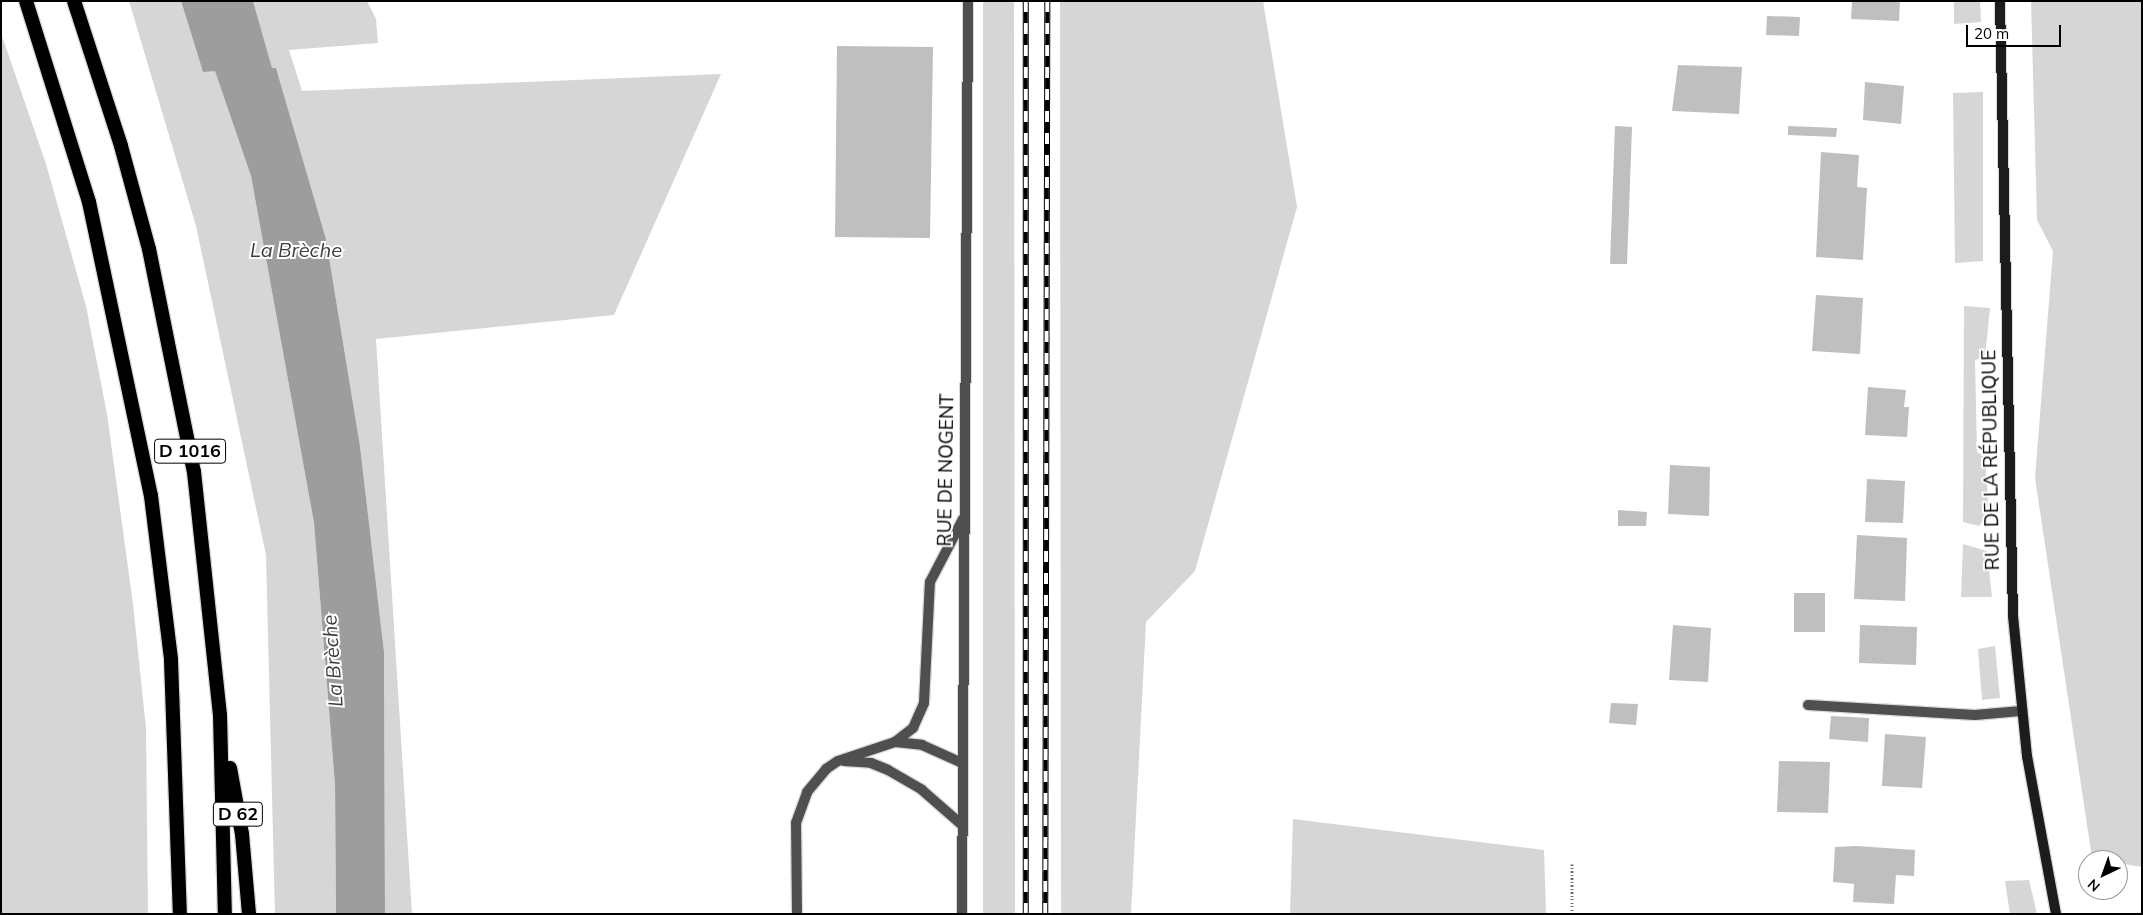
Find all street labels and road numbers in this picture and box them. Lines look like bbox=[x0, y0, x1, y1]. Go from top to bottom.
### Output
street label: RUE DE LA RÉPUBLIQUE bbox=[1978, 349, 2004, 571]
street label: RUE DE NOGENT bbox=[933, 393, 959, 547]
road number: D 1016 bbox=[154, 436, 226, 466]
road number: D 62 bbox=[212, 799, 264, 830]

